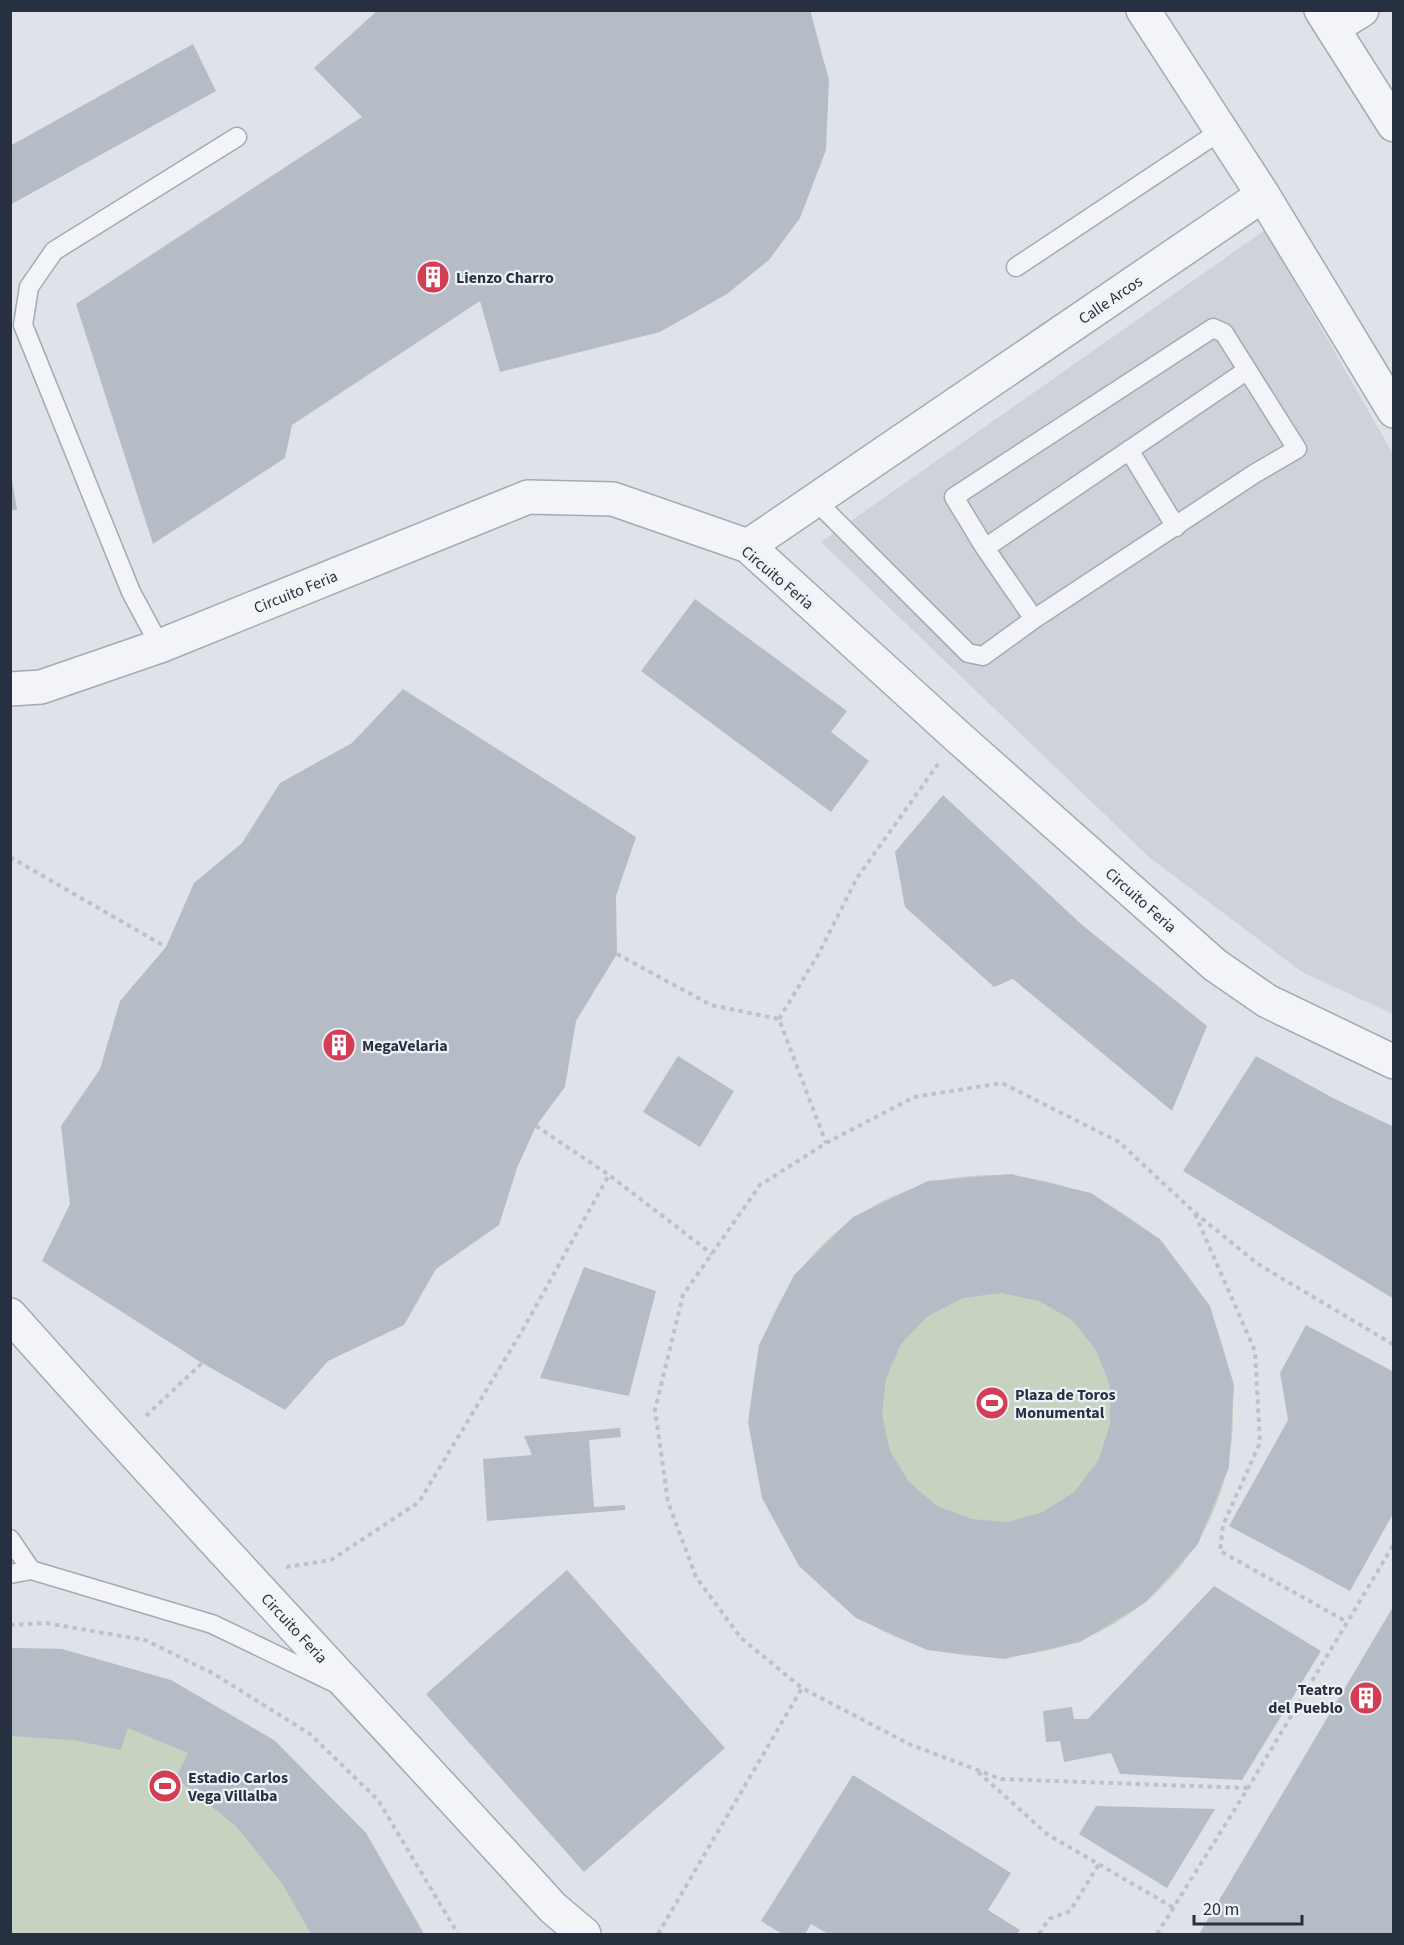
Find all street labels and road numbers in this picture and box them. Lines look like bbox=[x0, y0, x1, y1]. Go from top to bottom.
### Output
street label: Calle Arcos bbox=[1074, 270, 1147, 330]
street label: Circuito Feria bbox=[736, 541, 818, 615]
street label: Circuito Feria bbox=[251, 565, 341, 619]
street label: Circuito Feria bbox=[1100, 863, 1181, 938]
street label: Circuito Feria bbox=[256, 1588, 332, 1668]

